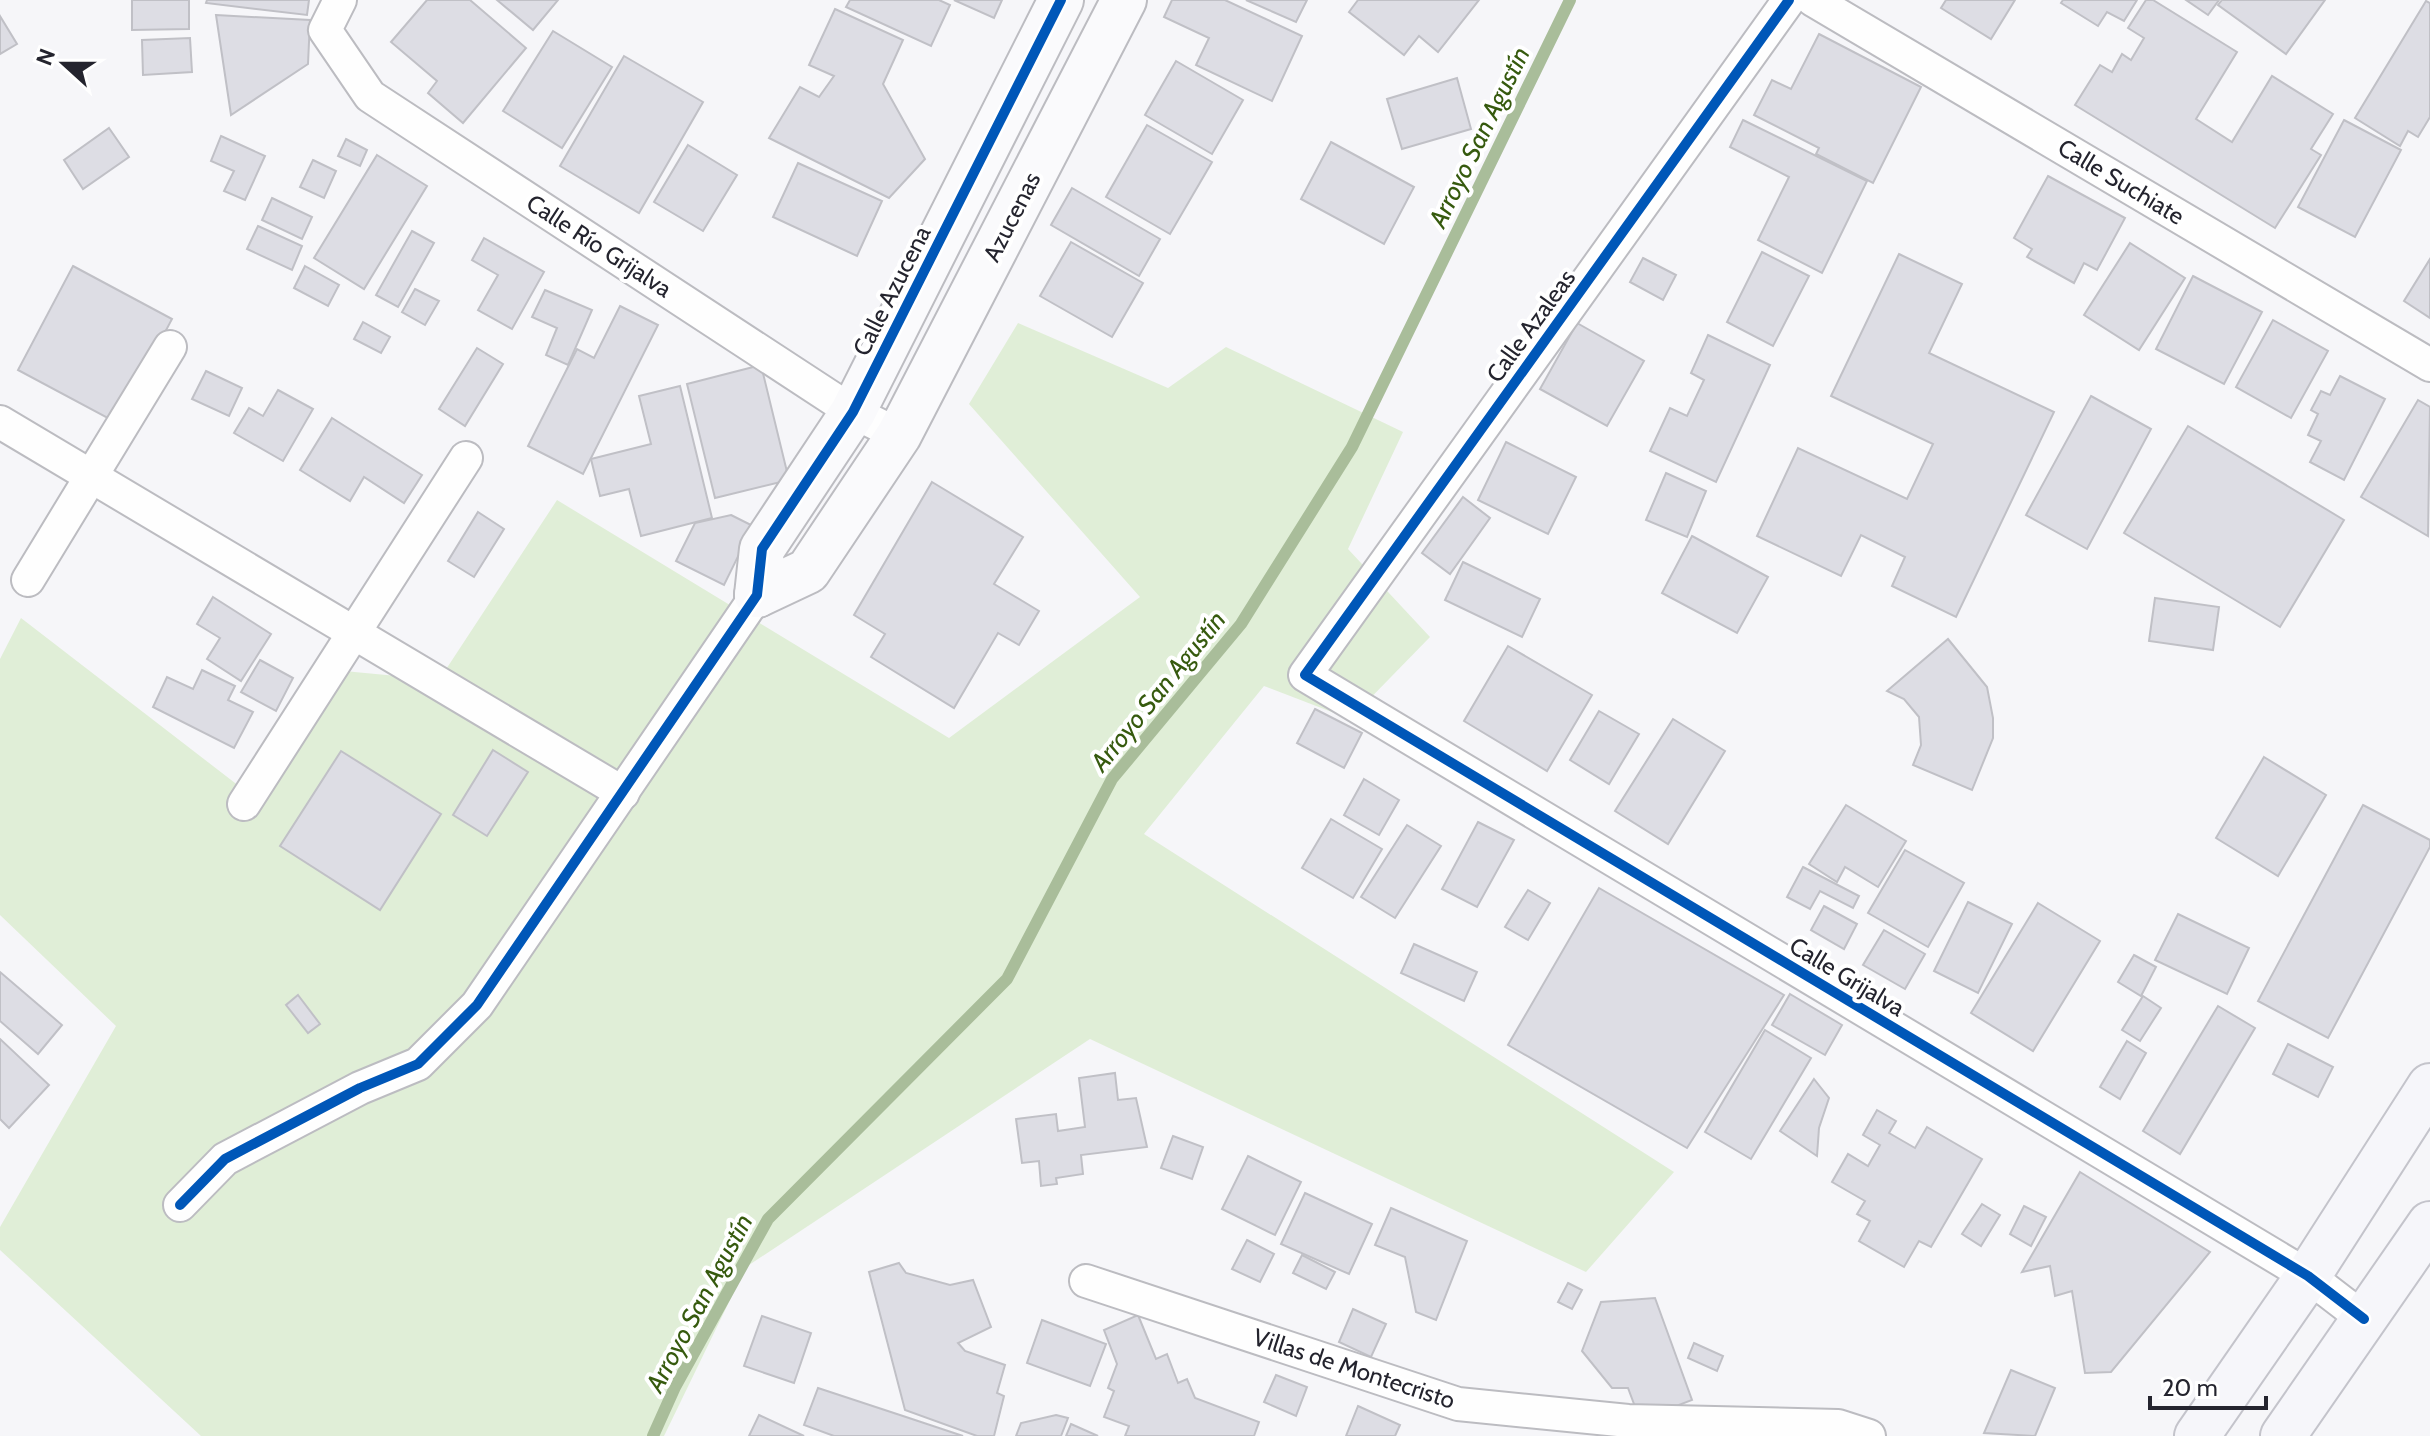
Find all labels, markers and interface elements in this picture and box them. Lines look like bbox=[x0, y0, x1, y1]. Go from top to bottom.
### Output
north arrow bbox=[24, 24, 104, 104]
water label: Arroyo San Agustín bbox=[1421, 41, 1537, 233]
text: N bbox=[30, 45, 61, 69]
street label: Calle Suchiate bbox=[2053, 133, 2190, 231]
street label: Azucenas bbox=[977, 167, 1046, 266]
street label: Calle Río Grijalva bbox=[521, 188, 678, 304]
street label: Calle Azucena bbox=[846, 221, 937, 361]
street label: Calle Azaleas bbox=[1480, 264, 1581, 388]
water label: Arroyo San Agustín bbox=[1083, 604, 1232, 778]
street label: Calle Grijalva bbox=[1784, 931, 1910, 1023]
water label: Arroyo San Agustín bbox=[638, 1208, 759, 1398]
street label: Villas de Montecristo bbox=[1250, 1322, 1459, 1415]
scale bar bbox=[2150, 1360, 2266, 1410]
text: 20 m bbox=[2162, 1373, 2218, 1402]

